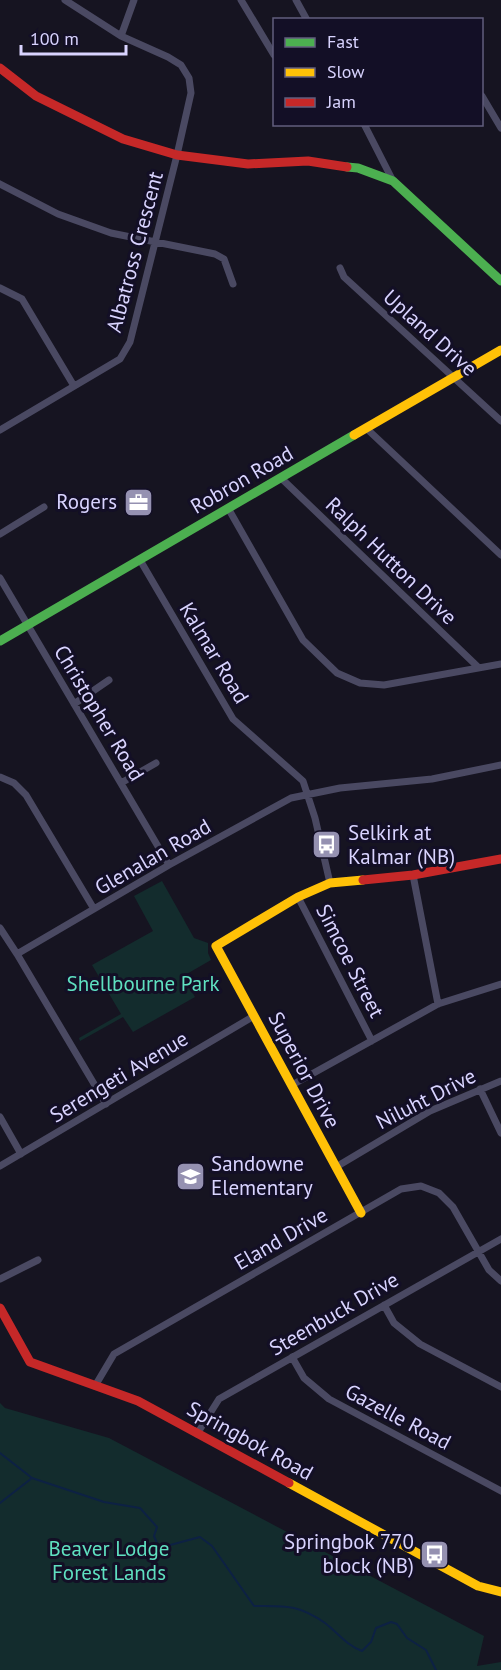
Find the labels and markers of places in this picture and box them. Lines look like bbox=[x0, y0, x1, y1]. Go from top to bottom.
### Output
office icon: Rogers bbox=[122, 486, 154, 518]
place label: Rogers bbox=[56, 488, 117, 515]
place label: Selkirk at Kalmar (NB) bbox=[348, 819, 455, 870]
bus stop icon: Selkirk at Kalmar (NB) bbox=[311, 829, 343, 861]
place label: Sandowne Elementary bbox=[211, 1150, 313, 1201]
school or university icon: Sandowne Elementary bbox=[174, 1160, 206, 1192]
place label: Springbok 770 block (NB) bbox=[284, 1528, 414, 1579]
bus stop icon: Springbok 770 block (NB) bbox=[419, 1538, 451, 1570]

